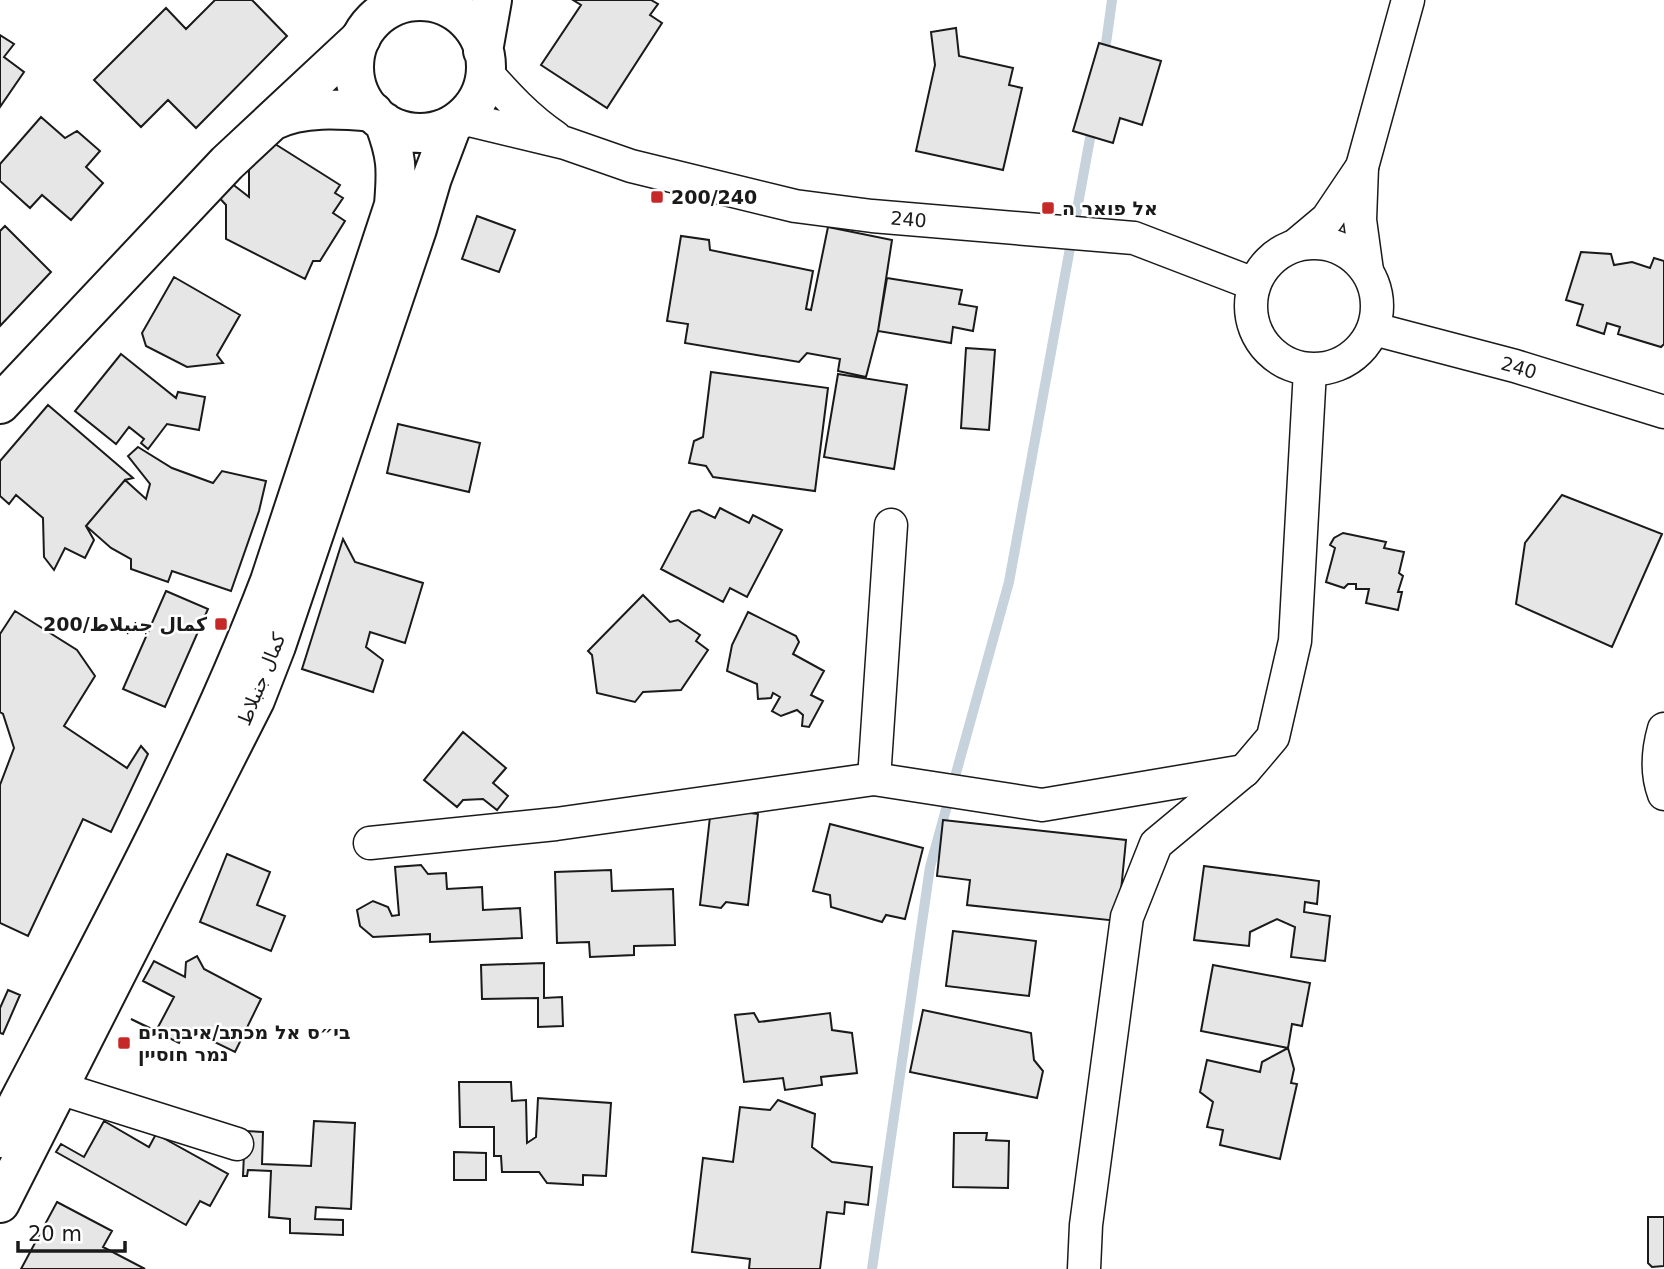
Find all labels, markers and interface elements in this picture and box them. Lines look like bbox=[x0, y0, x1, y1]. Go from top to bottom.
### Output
place label: 200/240 bbox=[671, 186, 757, 208]
marker: 200/240 bbox=[649, 189, 665, 205]
place label: אל פואר ה bbox=[1062, 197, 1158, 219]
marker: אל פואר ה bbox=[1040, 200, 1056, 216]
street label: 240 bbox=[890, 207, 928, 232]
street label: 240 bbox=[1499, 352, 1540, 383]
place label: 200/كمال جنبلاط bbox=[43, 613, 208, 635]
marker: 200/كمال جنبلاط bbox=[213, 616, 229, 632]
street label: كمال جنبلاط bbox=[232, 629, 290, 728]
place label: בי״ס אל מכתב/איברהים נמר חוסיין bbox=[138, 1021, 351, 1066]
marker: בי״ס אל מכתב/איברהים נמר חוסיין bbox=[116, 1035, 132, 1051]
scale bar bbox=[18, 1210, 124, 1254]
text: 20 m bbox=[28, 1222, 82, 1246]

